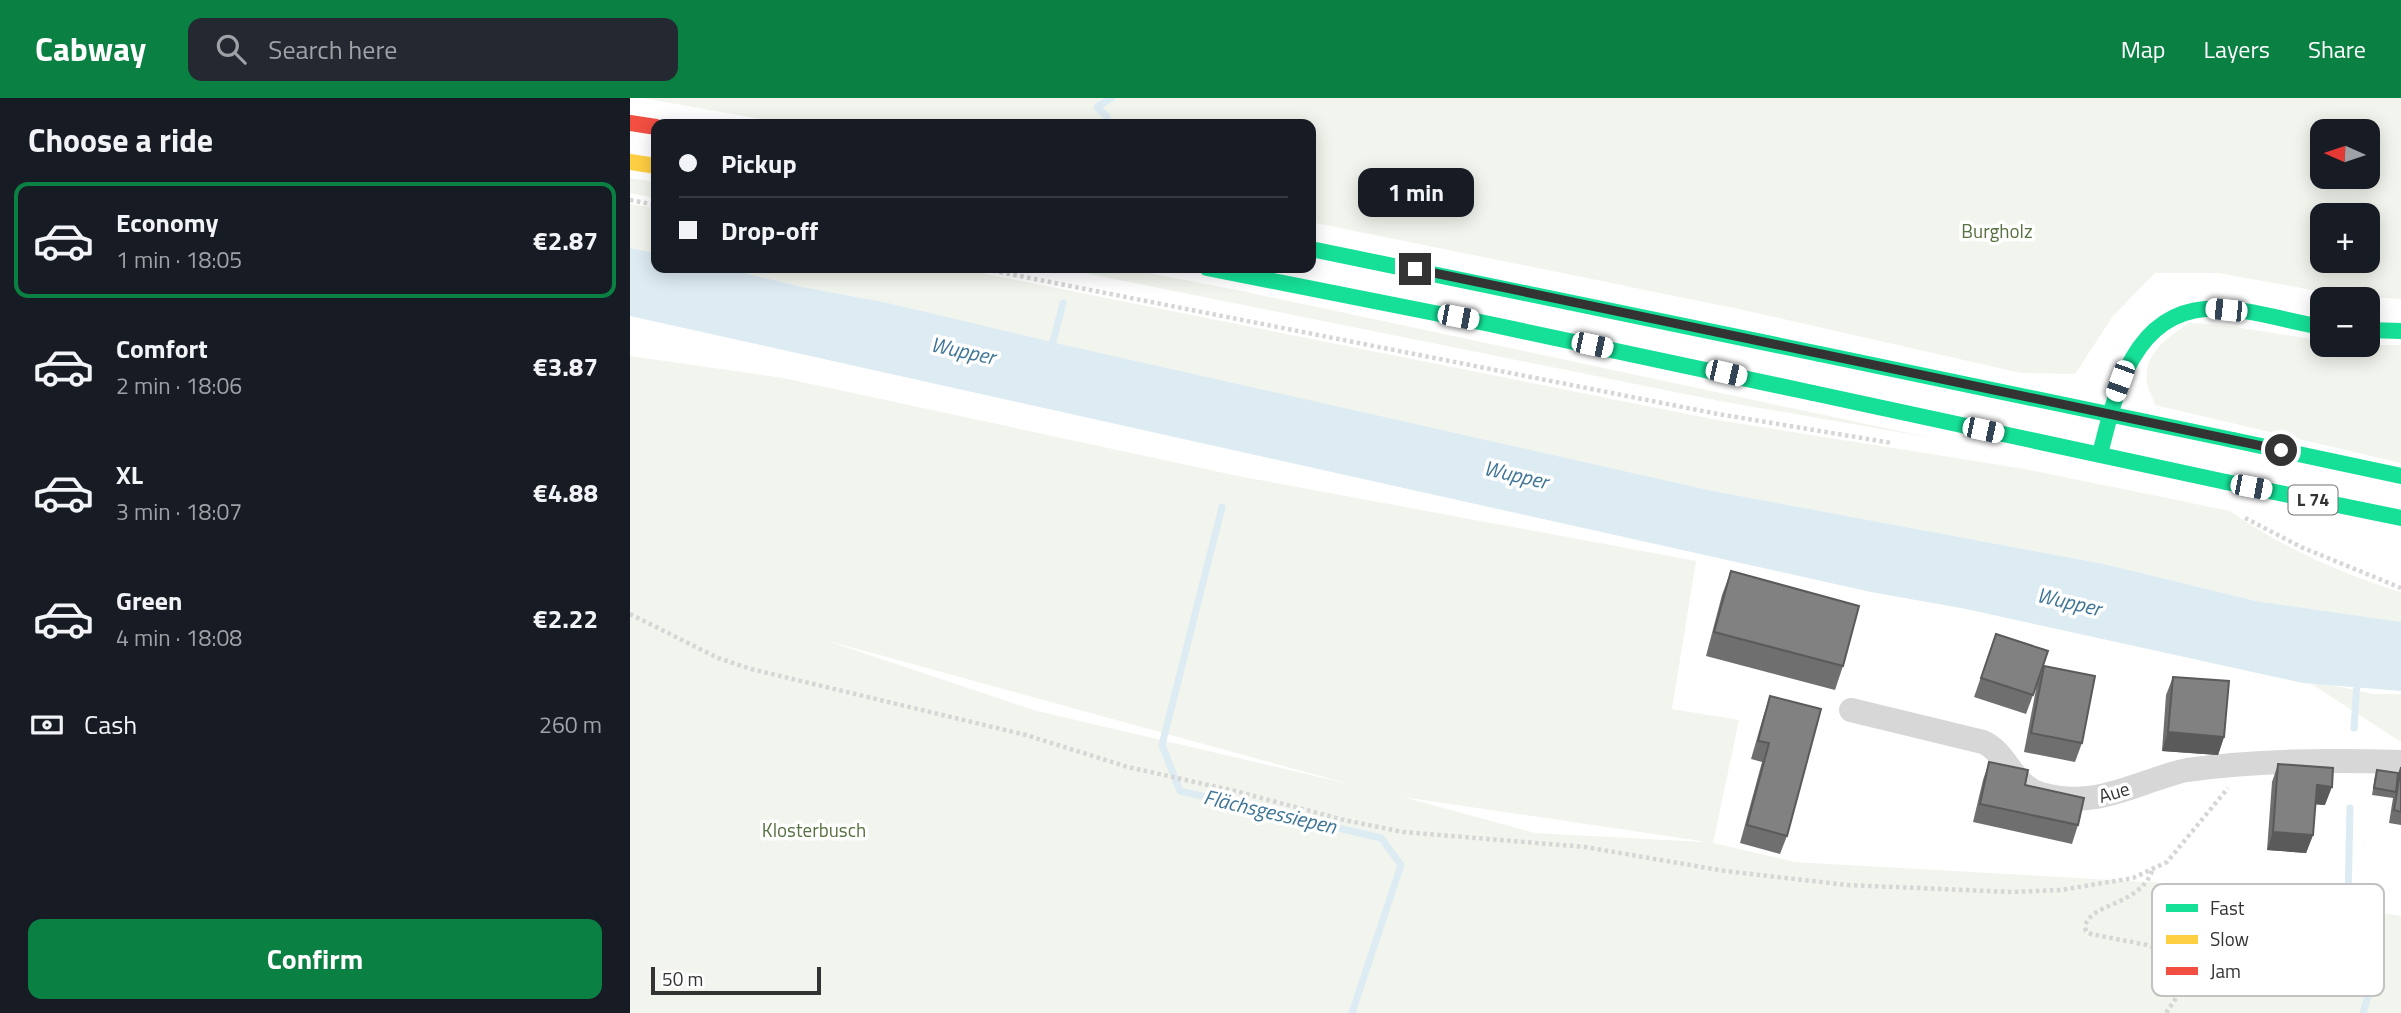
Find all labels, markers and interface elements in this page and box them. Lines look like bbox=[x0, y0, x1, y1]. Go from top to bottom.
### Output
search box bbox=[188, 18, 678, 81]
text: Cabway bbox=[35, 24, 146, 74]
icon: search bbox=[212, 30, 250, 68]
text: Search here bbox=[268, 30, 397, 69]
text: Map bbox=[2121, 31, 2166, 67]
text: Layers bbox=[2204, 31, 2270, 67]
text: Share bbox=[2308, 31, 2366, 67]
text: Choose a ride bbox=[28, 116, 213, 164]
north arrow bbox=[2310, 119, 2380, 189]
map controls bbox=[2310, 119, 2380, 357]
text: Pickup bbox=[721, 144, 797, 183]
callout: 1 min bbox=[1357, 167, 1473, 216]
text: 1 min bbox=[1388, 175, 1444, 210]
text: Economy bbox=[116, 203, 218, 242]
button: + bbox=[2310, 203, 2380, 273]
icon: car bbox=[32, 209, 95, 272]
text: Drop-off bbox=[721, 211, 818, 250]
park label: Burgholz bbox=[1961, 216, 2033, 245]
text: €2.87 bbox=[533, 221, 598, 260]
text: 1 min · 18:05 bbox=[116, 242, 242, 277]
route end bbox=[1399, 253, 1431, 285]
button: − bbox=[2310, 287, 2380, 357]
car bbox=[2205, 297, 2248, 323]
car bbox=[1436, 303, 1481, 331]
water label: Wupper bbox=[928, 328, 1001, 373]
text: Comfort bbox=[116, 329, 208, 368]
car bbox=[1570, 330, 1615, 360]
icon: car bbox=[32, 335, 95, 398]
text: €3.87 bbox=[533, 347, 598, 386]
car bbox=[1704, 358, 1749, 388]
car bbox=[2103, 358, 2138, 404]
text: 2 min · 18:06 bbox=[116, 368, 242, 403]
car bbox=[1961, 415, 2006, 445]
route start bbox=[2265, 434, 2297, 466]
water label: Wupper bbox=[1481, 451, 1554, 497]
text: XL bbox=[116, 455, 143, 494]
icon: car bbox=[32, 461, 95, 524]
text: €4.88 bbox=[533, 473, 598, 512]
car bbox=[2229, 473, 2274, 501]
road number: L 74 bbox=[2288, 486, 2338, 514]
text: 3 min · 18:07 bbox=[116, 494, 242, 529]
water label: Wupper bbox=[2034, 578, 2107, 624]
text: Green bbox=[116, 581, 182, 620]
icon: car bbox=[32, 587, 95, 650]
text: €2.22 bbox=[533, 599, 598, 638]
text: 4 min · 18:08 bbox=[116, 620, 242, 655]
text: Cash bbox=[84, 705, 137, 744]
icon: cash bbox=[28, 706, 66, 744]
text: 260 m bbox=[539, 707, 602, 742]
street label: Aue bbox=[2095, 773, 2133, 810]
water label: Flächsgessiepen bbox=[1201, 780, 1340, 842]
park label: Klosterbusch bbox=[762, 815, 866, 844]
legend bbox=[2152, 884, 2384, 996]
text: Fast bbox=[2210, 893, 2245, 922]
button: Confirm bbox=[28, 919, 602, 999]
text: Slow bbox=[2210, 924, 2249, 953]
text: Jam bbox=[2210, 956, 2241, 985]
scale bar bbox=[651, 964, 821, 996]
text: 50 m bbox=[662, 964, 703, 993]

